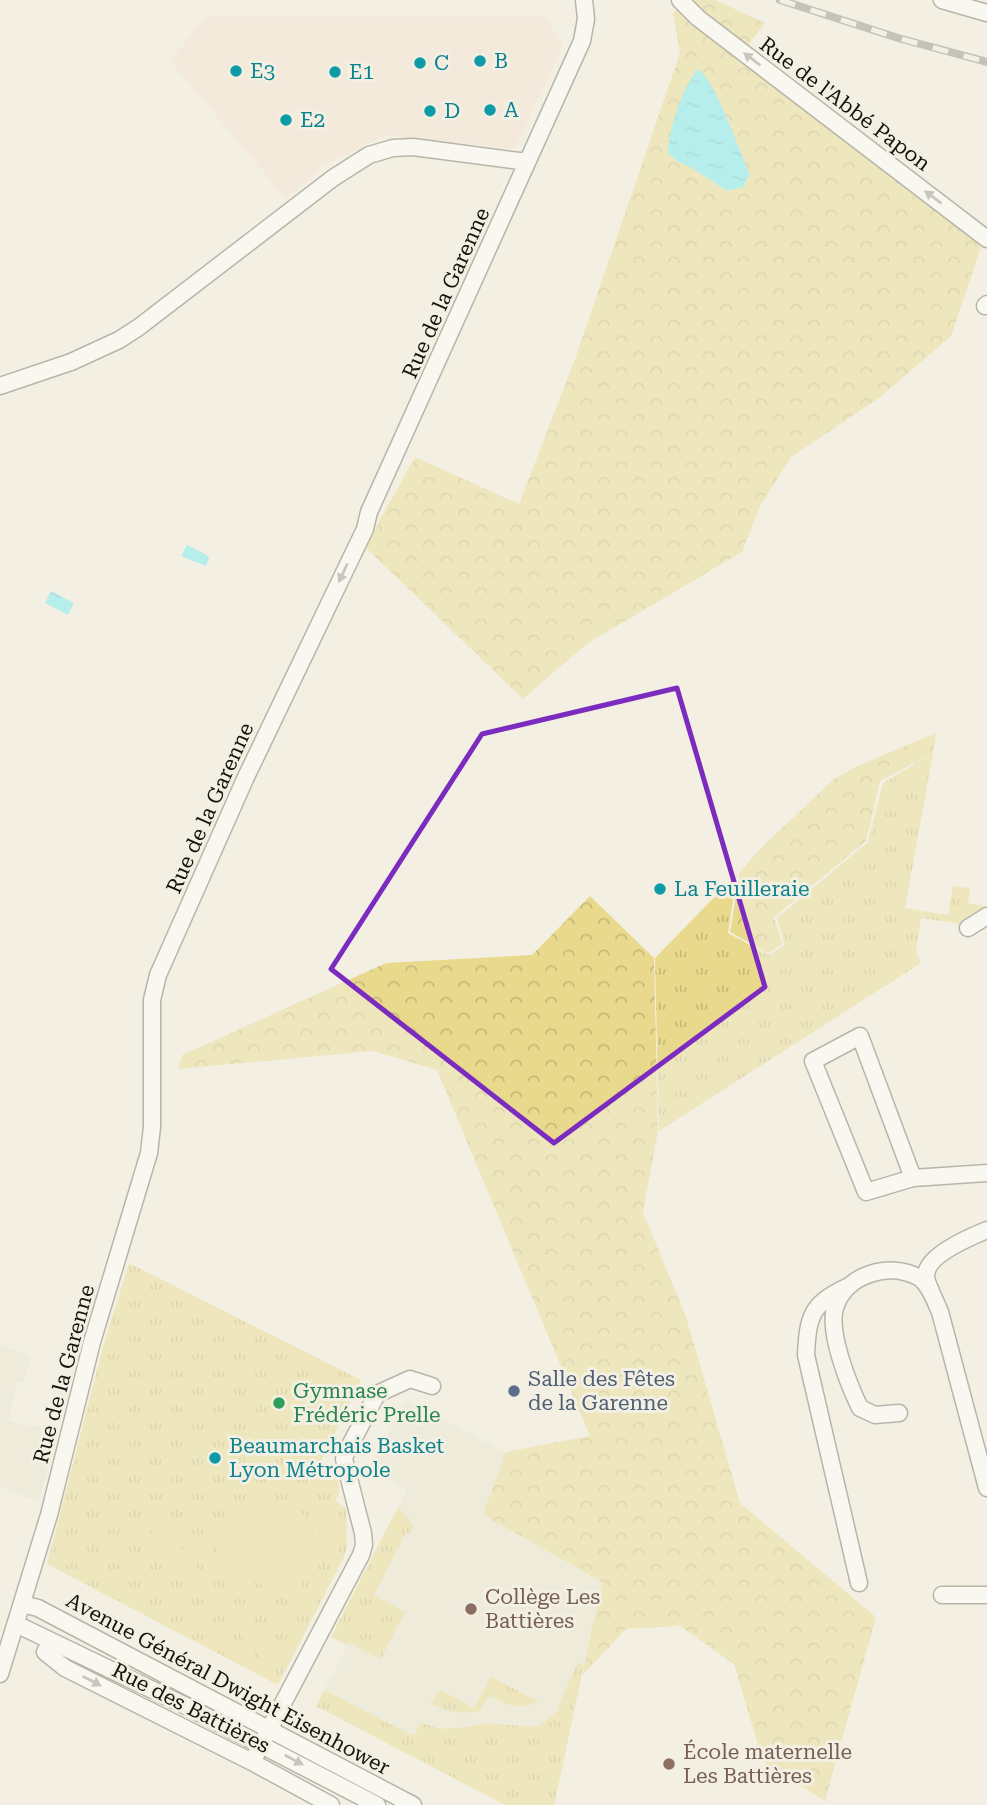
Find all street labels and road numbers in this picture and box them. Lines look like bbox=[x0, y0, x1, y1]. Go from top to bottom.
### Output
street label: Rue de l'Abbé Papon bbox=[755, 32, 935, 176]
street label: Rue de la Garenne bbox=[398, 204, 494, 382]
street label: Rue de la Garenne bbox=[162, 719, 258, 897]
street label: Rue de la Garenne bbox=[29, 1282, 99, 1466]
street label: Avenue Général Dwight Eisenhower bbox=[62, 1588, 394, 1780]
street label: Rue des Battières bbox=[108, 1658, 274, 1758]

